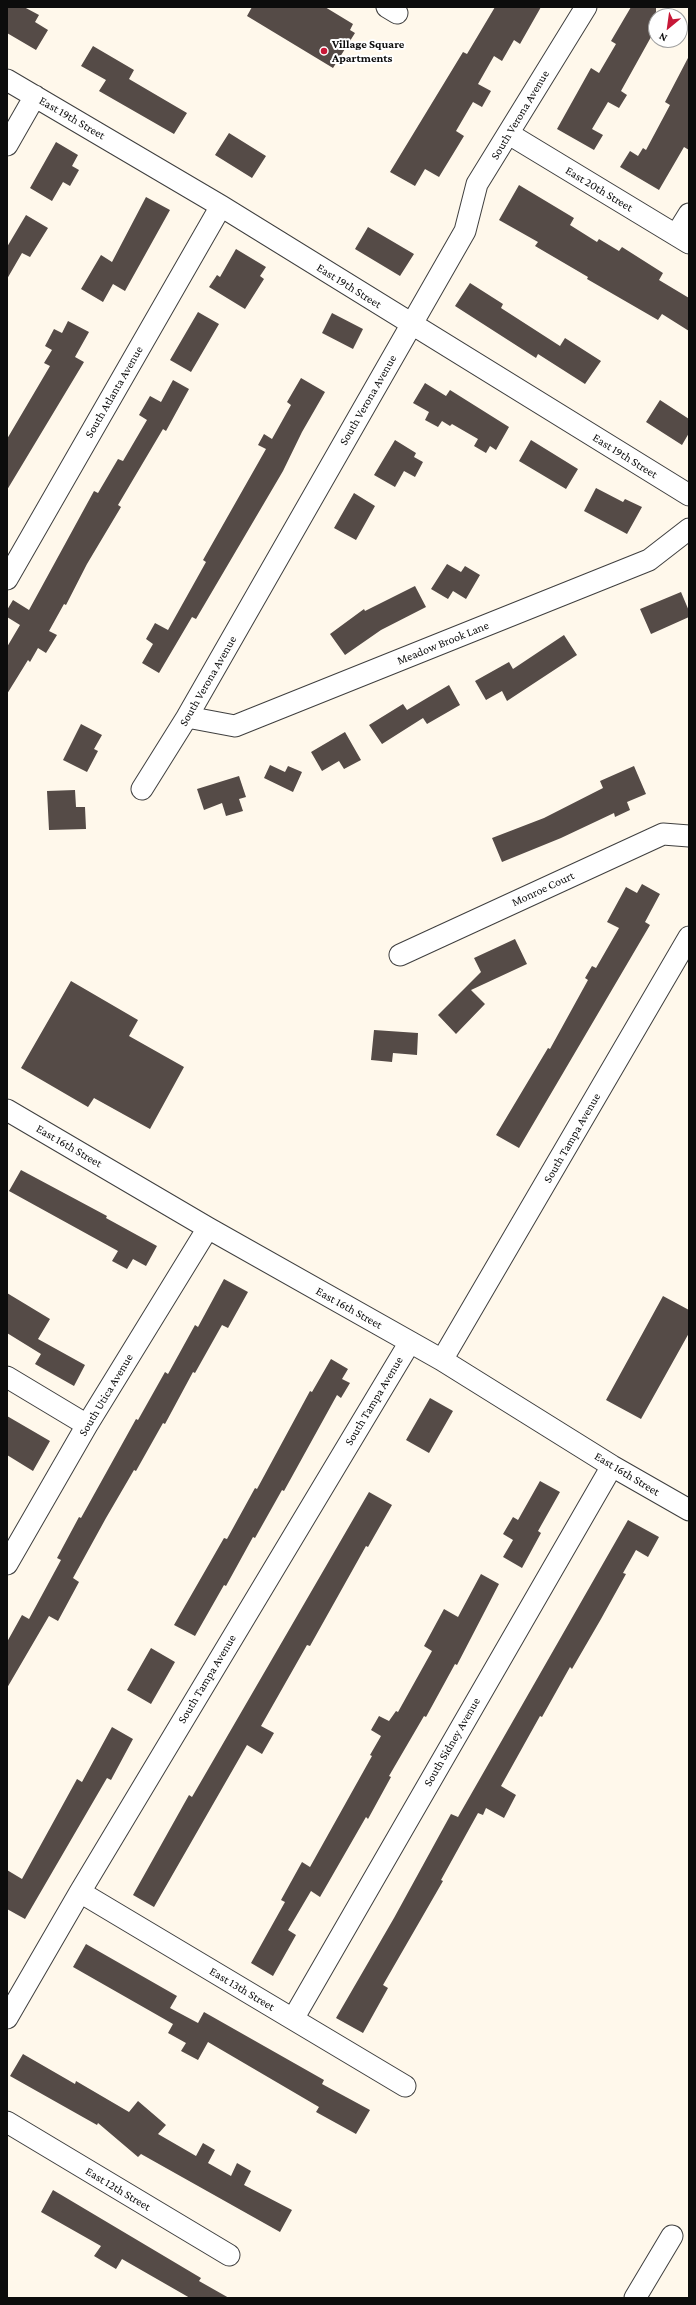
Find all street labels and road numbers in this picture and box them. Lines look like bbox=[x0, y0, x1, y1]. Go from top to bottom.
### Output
street label: South Verona Avenue bbox=[488, 68, 552, 162]
street label: East 19th Street bbox=[36, 93, 108, 143]
street label: East 20th Street bbox=[563, 163, 635, 215]
street label: East 19th Street bbox=[314, 260, 384, 312]
street label: South Atlanta Avenue bbox=[82, 344, 146, 440]
street label: South Verona Avenue bbox=[336, 352, 400, 448]
street label: East 19th Street bbox=[590, 430, 660, 482]
street label: Meadow Brook Lane bbox=[395, 618, 491, 668]
street label: South Verona Avenue bbox=[176, 633, 240, 729]
street label: Monroe Court bbox=[509, 868, 577, 910]
street label: South Tampa Avenue bbox=[540, 1091, 604, 1185]
street label: East 16th Street bbox=[33, 1121, 105, 1171]
street label: East 16th Street bbox=[313, 1284, 385, 1332]
street label: South Utica Avenue bbox=[76, 1351, 136, 1439]
street label: South Tampa Avenue bbox=[342, 1354, 406, 1448]
street label: East 16th Street bbox=[592, 1449, 662, 1499]
street label: South Tampa Avenue bbox=[175, 1632, 239, 1726]
street label: South Sidney Avenue bbox=[421, 1695, 483, 1789]
street label: East 13th Street bbox=[207, 1964, 277, 2014]
street label: East 12th Street bbox=[83, 2164, 153, 2214]

